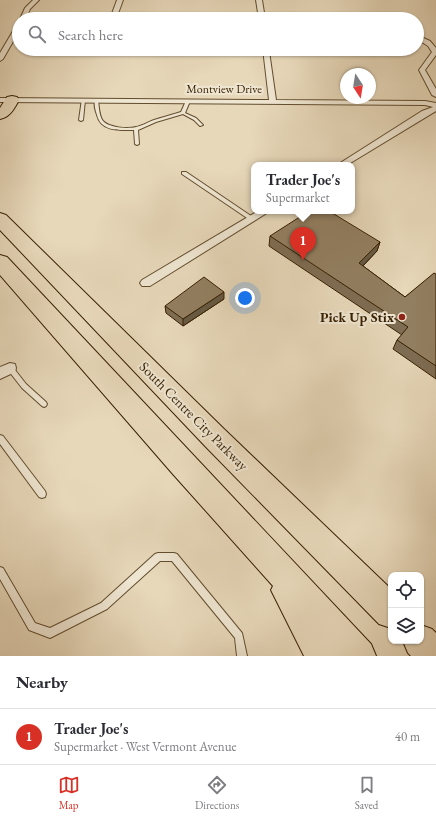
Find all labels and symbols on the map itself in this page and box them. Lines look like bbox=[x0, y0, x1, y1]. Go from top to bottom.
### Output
north arrow bbox=[340, 68, 376, 104]
street label: Montview Drive bbox=[186, 81, 262, 97]
pin: 1 bbox=[290, 227, 316, 260]
your location bbox=[235, 288, 255, 308]
place label: Pick Up Stix bbox=[320, 308, 394, 326]
marker: Pick Up Stix bbox=[397, 312, 407, 322]
street label: South Centre City Parkway bbox=[136, 358, 253, 475]

